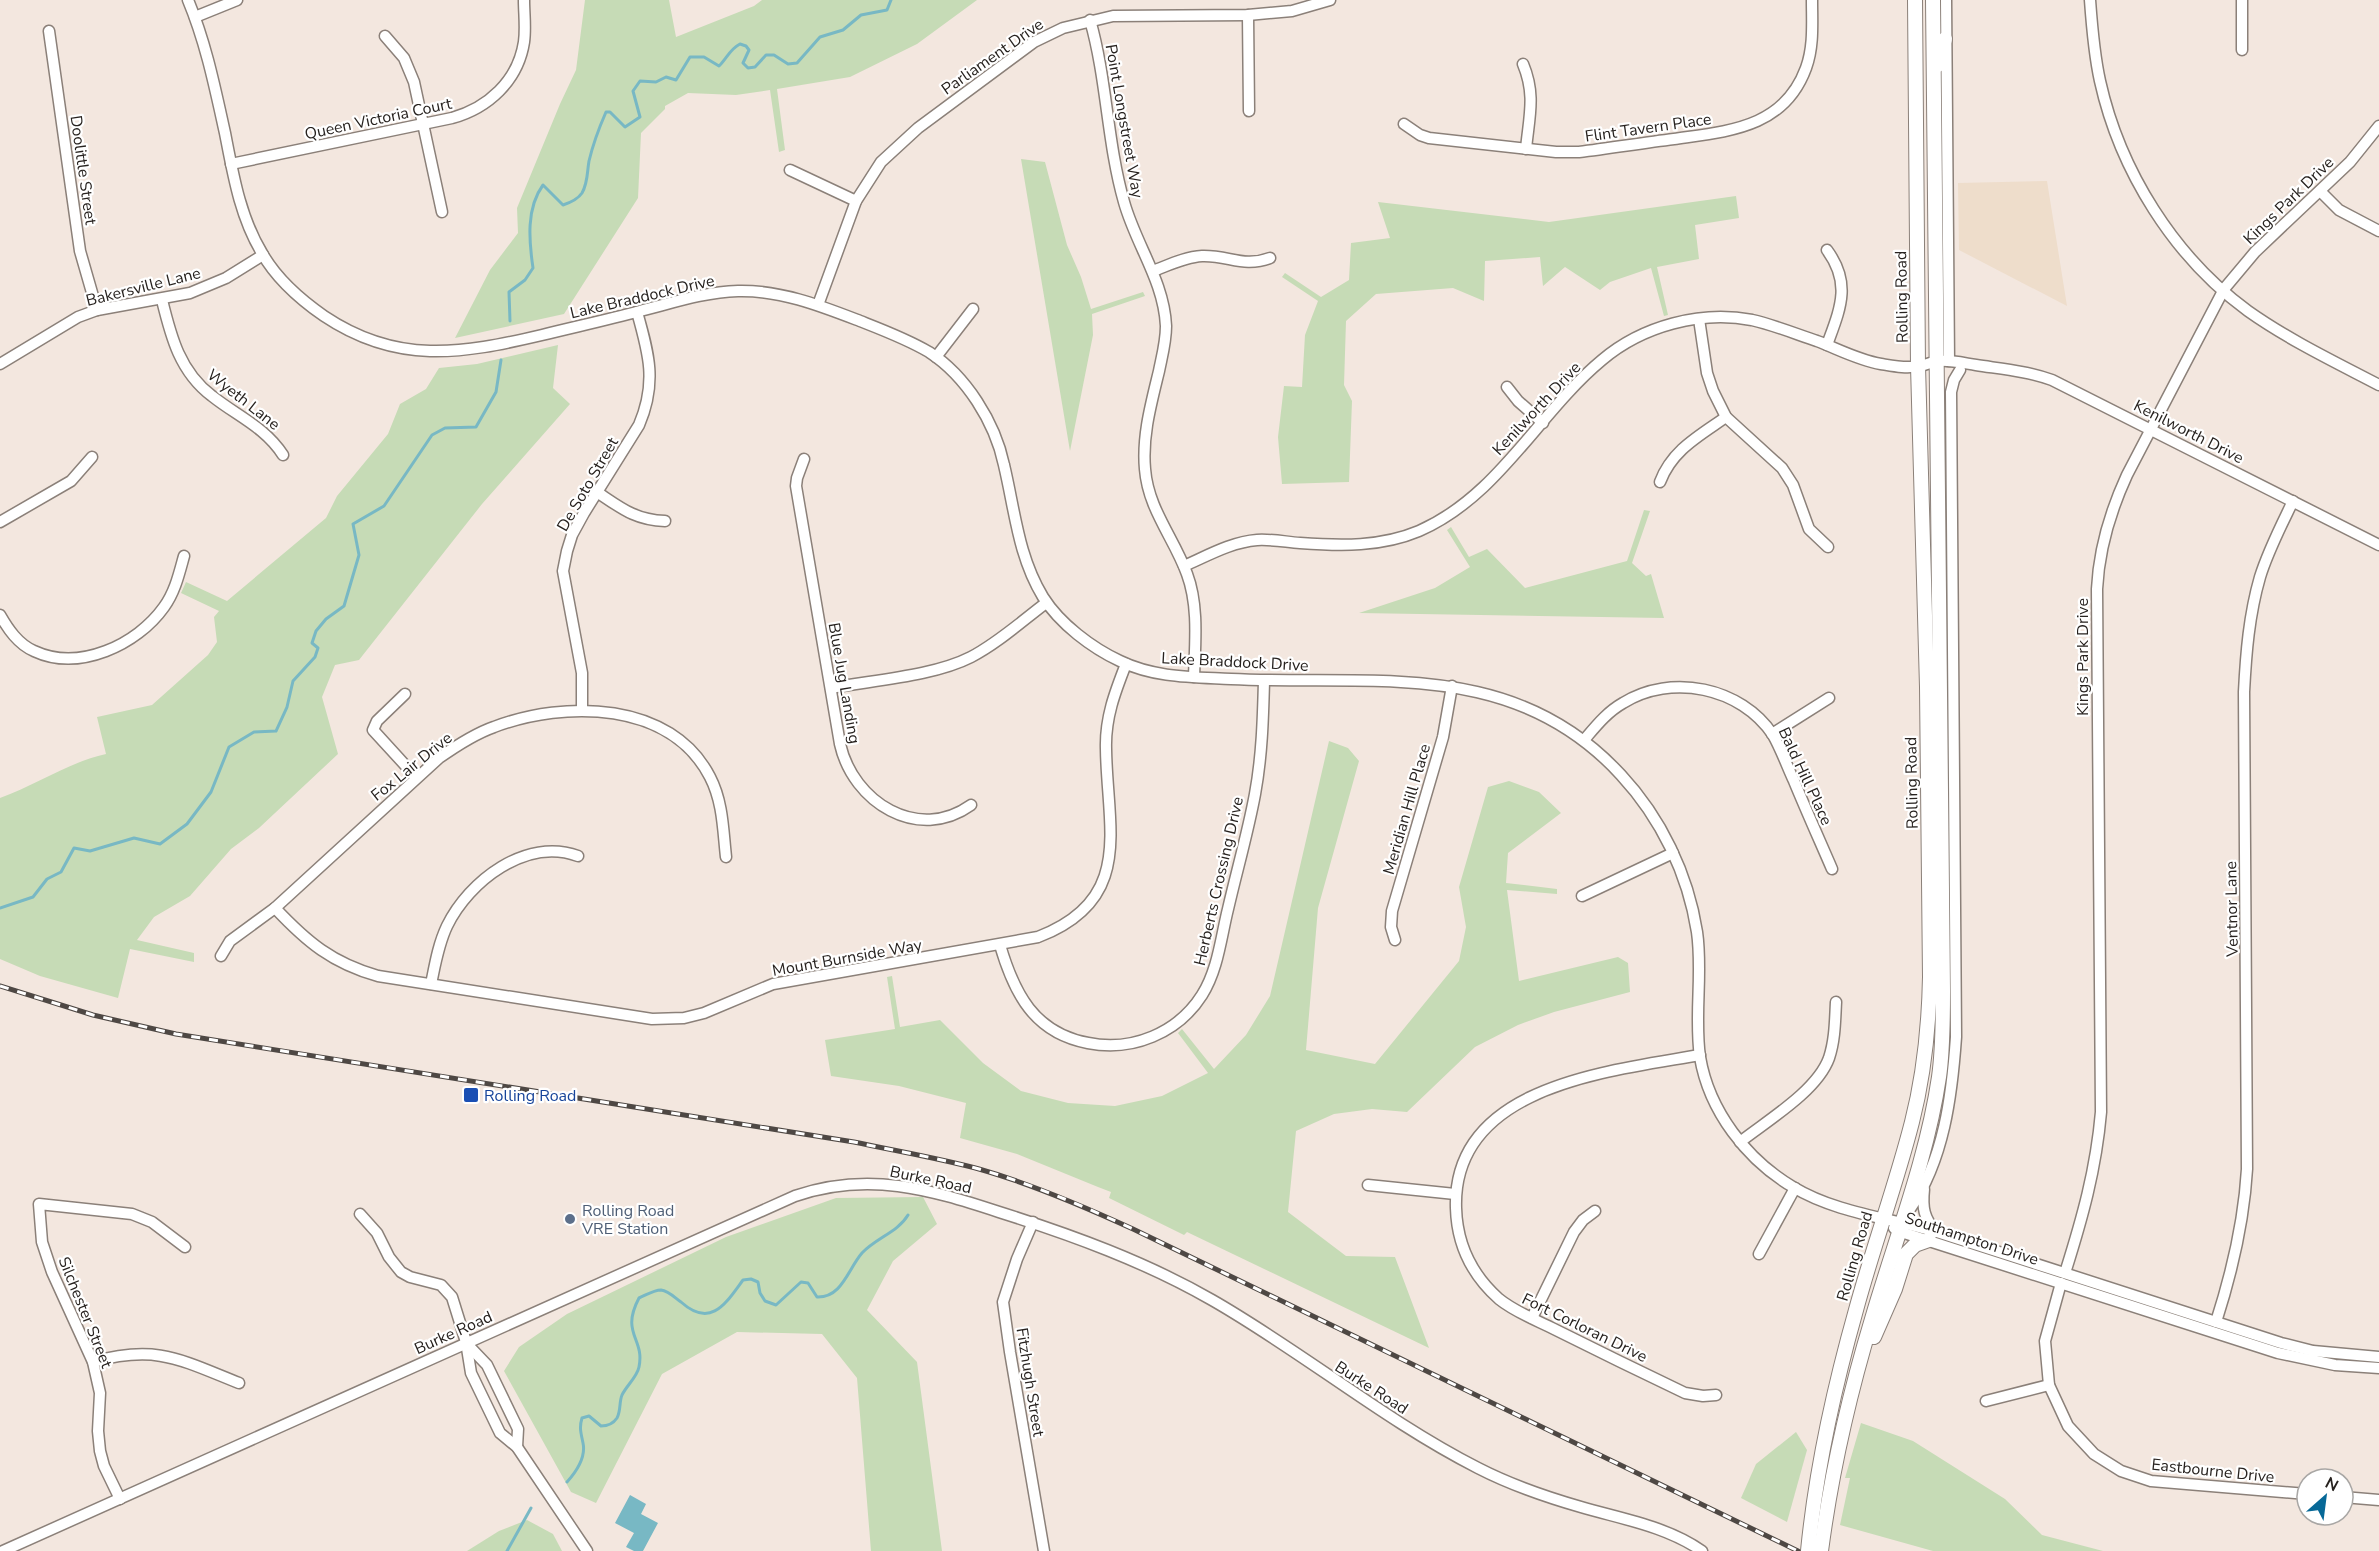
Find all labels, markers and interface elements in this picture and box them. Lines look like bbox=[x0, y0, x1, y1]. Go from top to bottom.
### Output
street label: Parliament Drive bbox=[937, 13, 1048, 100]
street label: Point Longstreet Way bbox=[1100, 42, 1149, 201]
street label: Queen Victoria Court bbox=[303, 93, 454, 145]
street label: Flint Tavern Place bbox=[1583, 108, 1713, 148]
street label: Doolittle Street bbox=[64, 114, 102, 227]
street label: Kings Park Drive bbox=[2239, 152, 2339, 250]
street label: Rolling Road bbox=[1890, 251, 1914, 343]
street label: Bakersville Lane bbox=[84, 262, 203, 312]
street label: Lake Braddock Drive bbox=[568, 270, 717, 324]
street label: Kenilworth Drive bbox=[1487, 357, 1586, 460]
street label: Wyeth Lane bbox=[202, 364, 285, 435]
street label: Kenilworth Drive bbox=[2130, 395, 2247, 469]
street label: De Soto Street bbox=[552, 433, 624, 536]
street label: Kings Park Drive bbox=[2072, 598, 2094, 716]
street label: Blue Jug Landing bbox=[823, 621, 865, 745]
street label: Lake Braddock Drive bbox=[1161, 647, 1309, 677]
street label: Bald Hill Place bbox=[1773, 724, 1837, 829]
street label: Fox Lair Drive bbox=[366, 727, 457, 806]
street label: Rolling Road bbox=[1900, 737, 1924, 829]
street label: Meridian Hill Place bbox=[1378, 741, 1436, 877]
street label: Herberts Crossing Drive bbox=[1189, 795, 1249, 968]
street label: Ventnor Lane bbox=[2220, 861, 2244, 958]
street label: Mount Burnside Way bbox=[771, 934, 925, 982]
place label: Rolling Road bbox=[484, 1085, 576, 1107]
marker: Rolling Road bbox=[462, 1086, 480, 1104]
street label: Burke Road bbox=[888, 1161, 974, 1199]
place label: Rolling Road VRE Station bbox=[581, 1200, 674, 1240]
street label: Southampton Drive bbox=[1902, 1207, 2041, 1271]
street label: Rolling Road bbox=[1832, 1209, 1878, 1304]
marker: Rolling Road VRE Station bbox=[563, 1212, 577, 1226]
street label: Silchester Street bbox=[53, 1253, 118, 1372]
street label: Fort Corloran Drive bbox=[1518, 1288, 1651, 1368]
street label: Burke Road bbox=[411, 1306, 496, 1360]
street label: Fitzhugh Street bbox=[1011, 1326, 1050, 1438]
street label: Burke Road bbox=[1331, 1356, 1412, 1420]
street label: Eastbourne Drive bbox=[2150, 1454, 2275, 1488]
north arrow bbox=[2295, 1467, 2355, 1527]
text: N bbox=[2321, 1472, 2342, 1497]

